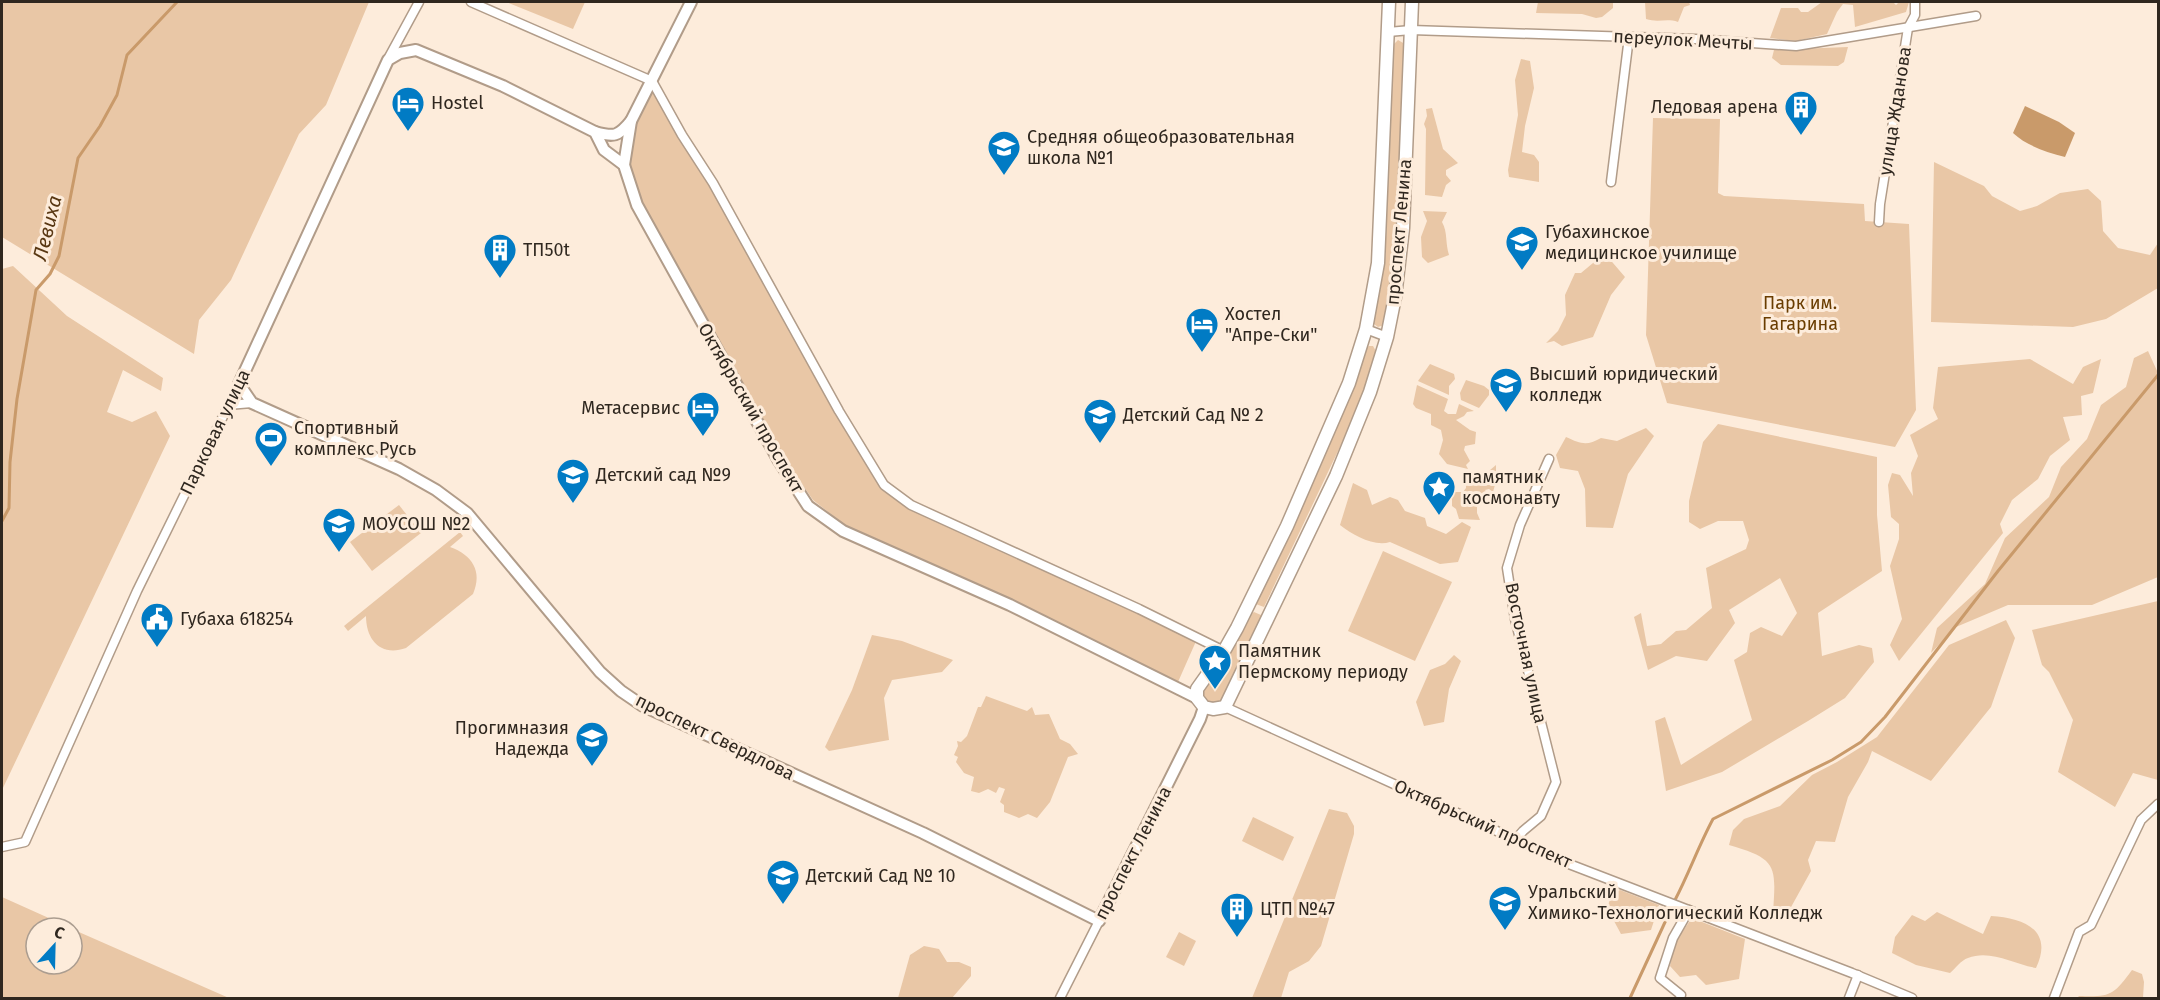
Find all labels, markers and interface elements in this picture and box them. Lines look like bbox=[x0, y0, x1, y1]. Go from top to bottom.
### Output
street label: переулок Мечты bbox=[1613, 25, 1753, 55]
street label: улица Жданова bbox=[1874, 45, 1916, 177]
hotel icon: Hostel bbox=[390, 85, 426, 132]
building icon: Ледовая арена bbox=[1783, 89, 1819, 136]
place label: Hostel bbox=[431, 92, 483, 114]
place label: Ледовая арена bbox=[1651, 96, 1778, 118]
place label: Средняя общеобразовательная школа №1 bbox=[1027, 126, 1295, 169]
school or university icon: Средняя общеобразовательная школа №1 bbox=[986, 129, 1022, 176]
street label: проспект Ленина bbox=[1382, 158, 1416, 306]
water label: Левиха bbox=[27, 193, 67, 264]
place label: Губахинское медицинское училище bbox=[1545, 221, 1737, 264]
school or university icon: Губахинское медицинское училище bbox=[1504, 224, 1540, 271]
building icon: ТП50t bbox=[482, 232, 518, 279]
place label: ТП50t bbox=[523, 239, 571, 261]
park label: Парк им. Гагарина bbox=[1762, 292, 1838, 335]
place label: Хостел "Апре-Ски" bbox=[1225, 303, 1317, 346]
hotel icon: Хостел "Апре-Ски" bbox=[1184, 306, 1220, 353]
street label: Октябрьский проспект bbox=[693, 319, 809, 498]
place label: Высший юридический колледж bbox=[1529, 363, 1718, 406]
street label: Парковая улица bbox=[175, 366, 255, 498]
school or university icon: Высший юридический колледж bbox=[1488, 366, 1524, 413]
hotel icon: Метасервис bbox=[685, 390, 721, 437]
place label: Метасервис bbox=[581, 397, 680, 419]
school or university icon: Детский Сад № 2 bbox=[1082, 397, 1118, 444]
place label: Детский Сад № 2 bbox=[1122, 404, 1264, 426]
place label: Спортивный комплекс Русь bbox=[294, 417, 416, 460]
sports icon: Спортивный комплекс Русь bbox=[253, 420, 289, 467]
school or university icon: Детский сад №9 bbox=[555, 457, 591, 504]
place label: Детский сад №9 bbox=[595, 464, 731, 486]
place label: памятник космонавту bbox=[1462, 466, 1560, 509]
place icon: памятник космонавту bbox=[1421, 469, 1457, 516]
school or university icon: МОУСОШ №2 bbox=[321, 506, 357, 553]
place label: МОУСОШ №2 bbox=[362, 513, 470, 535]
street label: Восточная улица bbox=[1500, 581, 1552, 725]
public building icon: Губаха 618254 bbox=[139, 601, 175, 648]
place label: Губаха 618254 bbox=[180, 608, 294, 630]
place label: Памятник Пермскому периоду bbox=[1238, 640, 1408, 683]
place icon: Памятник Пермскому периоду bbox=[1197, 643, 1233, 690]
street label: проспект Свердлова bbox=[632, 689, 798, 785]
place label: Прогимназия Надежда bbox=[455, 717, 569, 760]
school or university icon: Прогимназия Надежда bbox=[574, 720, 610, 767]
street label: Октябрьский проспект bbox=[1391, 775, 1576, 874]
street label: проспект Ленина bbox=[1090, 783, 1176, 923]
school or university icon: Детский Сад № 10 bbox=[765, 858, 801, 905]
place label: Детский Сад № 10 bbox=[805, 865, 956, 887]
place label: Уральский Химико-Технологический Колледж bbox=[1528, 881, 1823, 924]
school or university icon: Уральский Химико-Технологический Колледж bbox=[1487, 884, 1523, 931]
building icon: ЦТП №47 bbox=[1219, 891, 1255, 938]
place label: ЦТП №47 bbox=[1260, 898, 1335, 920]
north arrow bbox=[24, 916, 84, 976]
text: С bbox=[52, 922, 68, 943]

